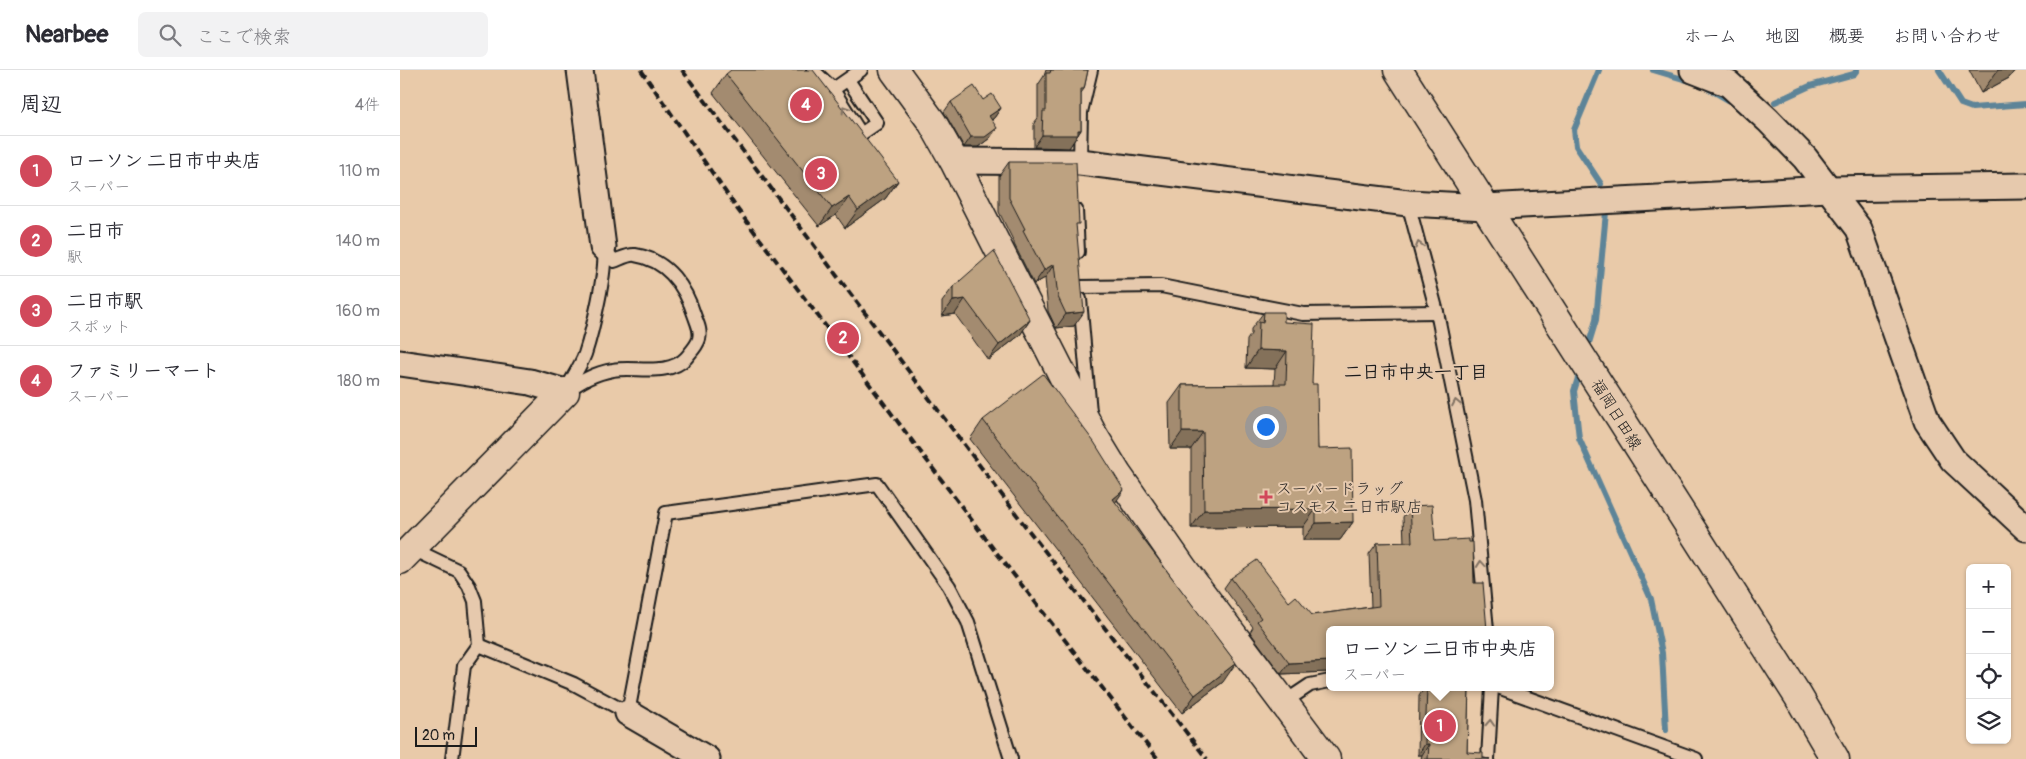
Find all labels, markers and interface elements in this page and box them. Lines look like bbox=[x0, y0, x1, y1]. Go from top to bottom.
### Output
search box bbox=[138, 12, 488, 57]
text: Nearbee bbox=[25, 20, 108, 49]
icon: search bbox=[156, 21, 184, 49]
text: ここで検索 bbox=[196, 25, 291, 49]
text: ホーム bbox=[1684, 25, 1737, 48]
text: 地図 bbox=[1765, 25, 1801, 48]
text: 概要 bbox=[1829, 25, 1865, 48]
text: お問い合わせ bbox=[1893, 25, 2001, 48]
pin: 4 bbox=[790, 86, 822, 124]
text: 周辺 bbox=[20, 91, 62, 118]
text: 4件 bbox=[355, 95, 380, 115]
one-way arrow bbox=[842, 106, 852, 115]
text: ローソン 二日市中央店 bbox=[67, 149, 261, 173]
pin: 3 bbox=[805, 155, 837, 193]
text: 1 bbox=[33, 161, 39, 181]
text: 110 m bbox=[339, 161, 380, 181]
text: スーパー bbox=[67, 177, 130, 197]
text: 二日市 bbox=[67, 219, 124, 243]
text: 2 bbox=[32, 231, 40, 251]
text: 140 m bbox=[336, 231, 380, 251]
one-way arrow bbox=[1415, 242, 1425, 250]
text: 駅 bbox=[67, 247, 83, 267]
text: 二日市駅 bbox=[67, 289, 143, 313]
text: 3 bbox=[32, 301, 40, 321]
text: 160 m bbox=[336, 301, 380, 321]
text: スポット bbox=[67, 317, 131, 337]
pin: 2 bbox=[827, 319, 859, 357]
text: ファミリーマート bbox=[67, 359, 220, 383]
district label: 二日市中央一丁目 bbox=[1344, 361, 1488, 384]
text: 4 bbox=[31, 371, 41, 391]
text: 180 m bbox=[337, 371, 380, 391]
street label: 福岡日田線 bbox=[1586, 375, 1646, 454]
text: スーパー bbox=[67, 387, 130, 407]
one-way arrow bbox=[1451, 399, 1461, 408]
your location bbox=[1253, 414, 1279, 440]
place label: スーパードラッグ コスモス 二日市駅店 bbox=[1276, 479, 1423, 517]
marker: スーパードラッグ コスモス 二日市駅店 bbox=[1260, 491, 1272, 503]
one-way arrow bbox=[1476, 559, 1487, 567]
map controls bbox=[1966, 564, 2011, 744]
button: + bbox=[1966, 564, 2011, 609]
button: − bbox=[1966, 609, 2011, 654]
popup bbox=[1326, 626, 1554, 691]
text: ローソン 二日市中央店 bbox=[1343, 637, 1537, 661]
button: locate bbox=[1966, 654, 2011, 699]
text: スーパー bbox=[1343, 665, 1406, 685]
button: layers bbox=[1966, 699, 2011, 744]
pin: 1 bbox=[1424, 707, 1456, 745]
one-way arrow bbox=[1485, 719, 1495, 726]
scale bar bbox=[415, 724, 478, 747]
text: 20 m bbox=[422, 727, 455, 744]

